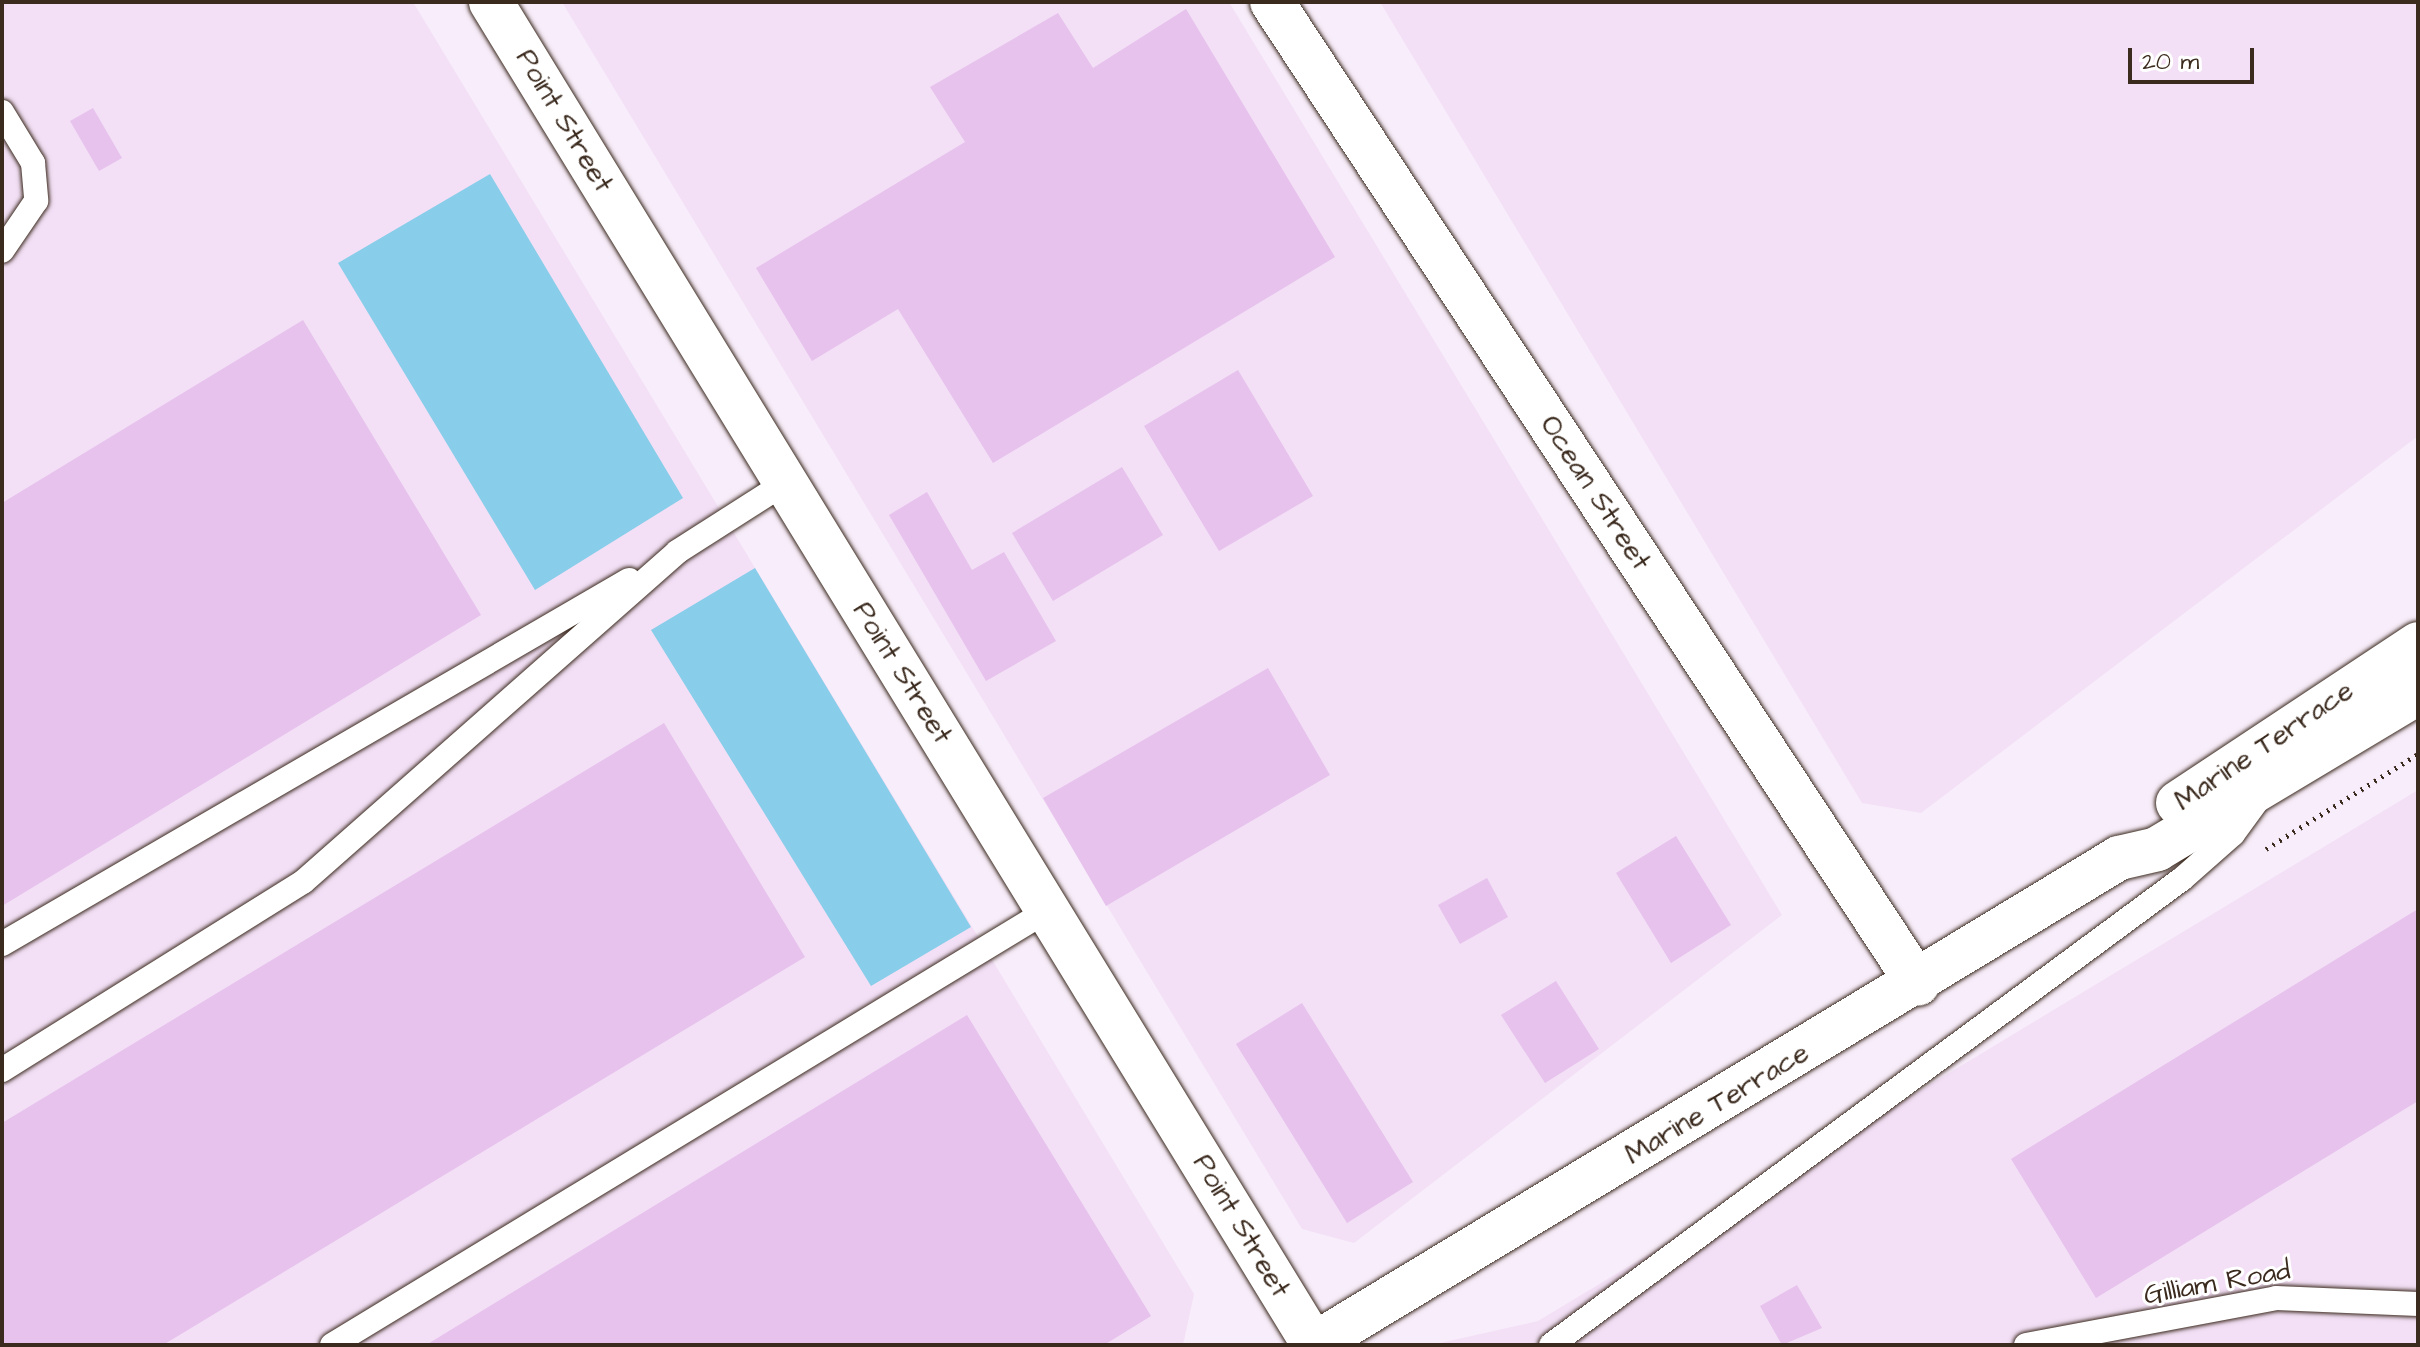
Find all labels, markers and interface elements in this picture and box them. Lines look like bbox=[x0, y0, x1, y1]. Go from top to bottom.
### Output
scale bar bbox=[2132, 32, 2258, 82]
street label: Point Street bbox=[508, 43, 620, 199]
text: 20 m bbox=[2142, 45, 2199, 79]
street label: Ocean Street bbox=[1533, 409, 1657, 577]
street label: Point Street bbox=[845, 596, 959, 750]
street label: Marine Terrace bbox=[2168, 674, 2360, 818]
street label: Marine Terrace bbox=[1619, 1036, 1815, 1172]
street label: Point Street bbox=[1185, 1148, 1297, 1304]
street label: Gilliam Road bbox=[2141, 1254, 2293, 1312]

